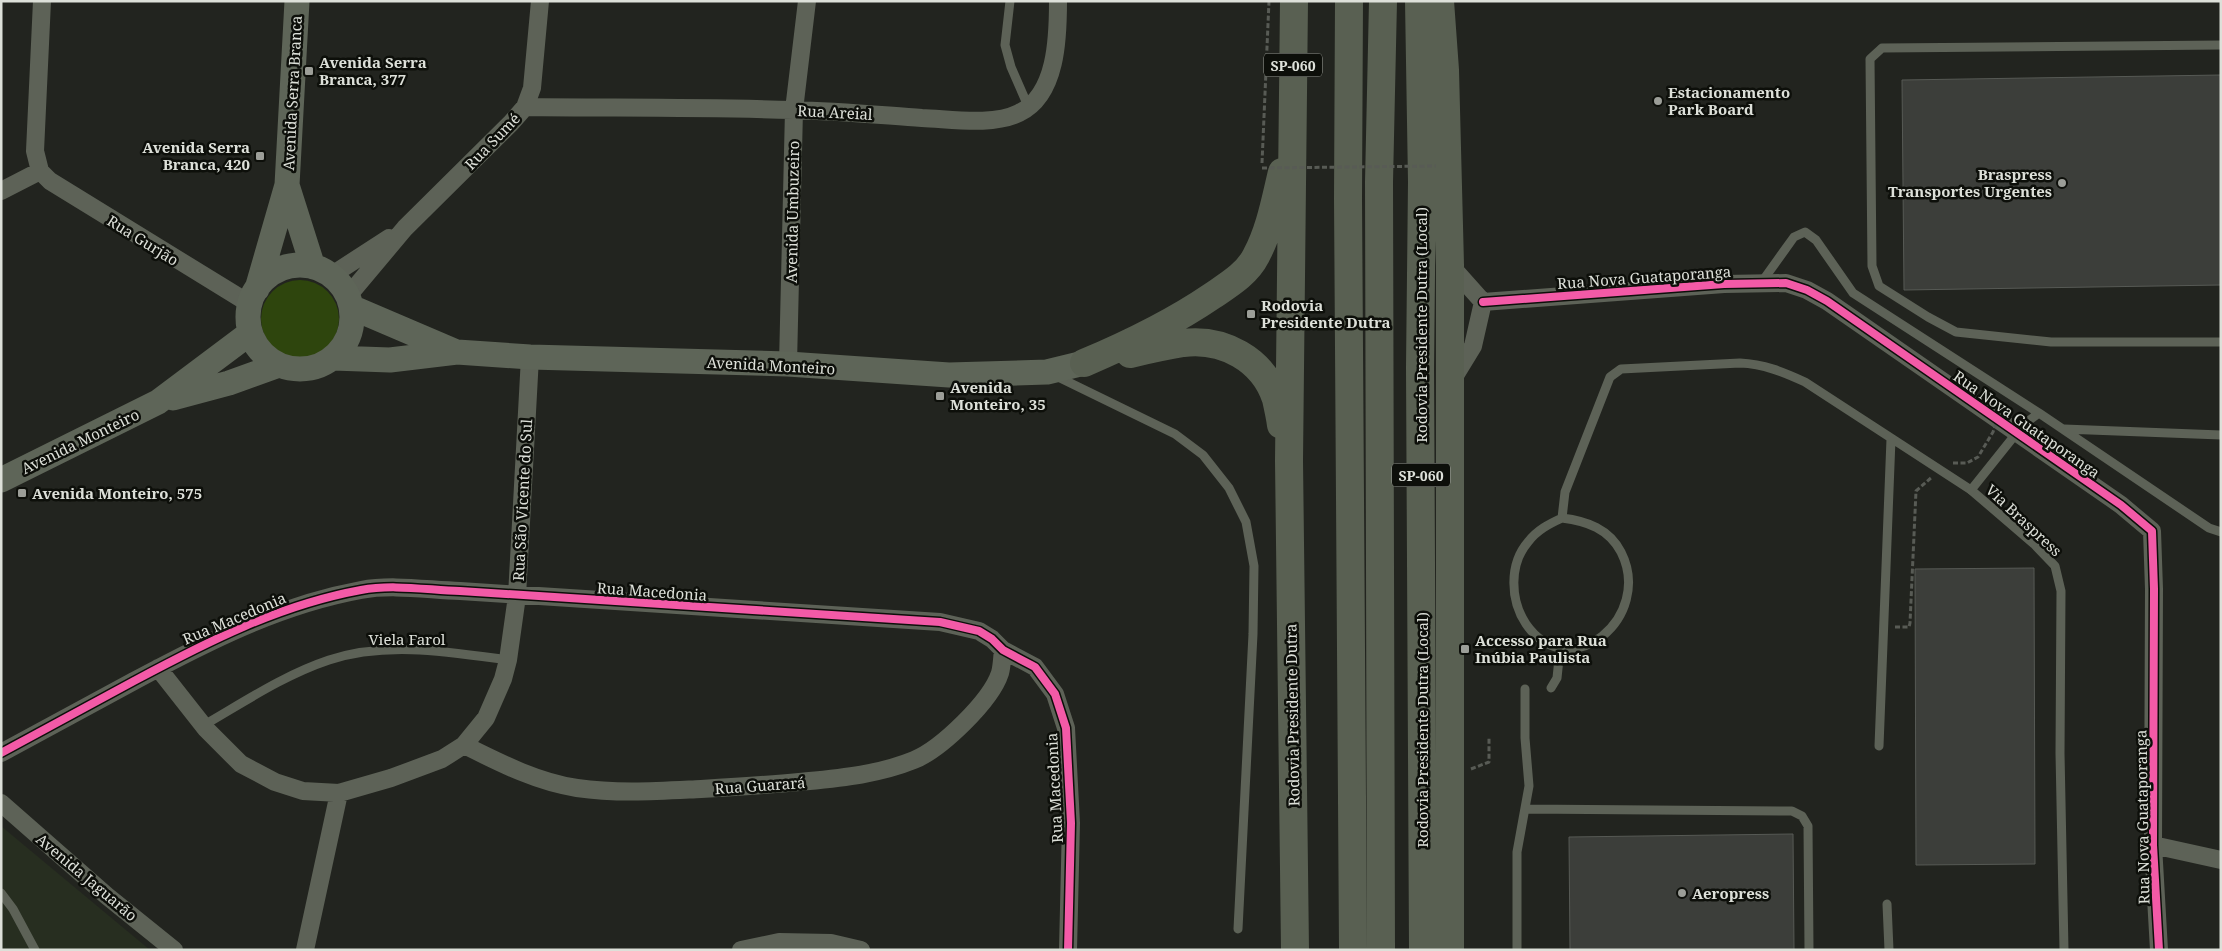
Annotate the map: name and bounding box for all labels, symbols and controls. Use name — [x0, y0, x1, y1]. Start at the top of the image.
street label: Avenida Serra Branca — [278, 15, 306, 171]
place label: Avenida Serra Branca, 377 — [319, 52, 427, 89]
road number: SP-060 — [1264, 54, 1322, 76]
marker: Avenida Serra Branca, 377 — [303, 65, 315, 77]
place label: Estacionamento Park Board — [1668, 82, 1790, 119]
marker: Estacionamento Park Board — [1652, 95, 1664, 107]
street label: Rua Areial — [797, 100, 873, 124]
street label: Rua Sumé — [460, 108, 524, 174]
place label: Avenida Serra Branca, 420 — [142, 137, 250, 174]
street label: Avenida Umbuzeiro — [781, 141, 803, 283]
marker: Avenida Serra Branca, 420 — [254, 150, 266, 162]
place label: Braspress Transportes Urgentes — [1888, 164, 2052, 201]
marker: Braspress Transportes Urgentes — [2056, 177, 2068, 189]
street label: Rodovia Presidente Dutra (Local) — [1411, 207, 1431, 443]
street label: Rua Gurjão — [104, 210, 182, 270]
street label: Rua Nova Guataporanga — [1556, 261, 1732, 293]
place label: Rodovia Presidente Dutra — [1261, 295, 1391, 332]
marker: Rodovia Presidente Dutra — [1245, 308, 1257, 320]
street label: Avenida Monteiro — [706, 352, 836, 378]
street label: Rua Nova Guataporanga — [1950, 366, 2104, 482]
place label: Avenida Monteiro, 35 — [950, 377, 1046, 414]
marker: Avenida Monteiro, 35 — [934, 390, 946, 402]
street label: Avenida Monteiro — [18, 404, 142, 478]
street label: Rua São Vicente do Sul — [508, 418, 536, 582]
road number: SP-060 — [1392, 464, 1450, 486]
street label: Via Braspress — [1982, 480, 2066, 561]
place label: Avenida Monteiro, 575 — [32, 483, 202, 503]
marker: Avenida Monteiro, 575 — [16, 487, 28, 499]
street label: Rua Macedonia — [596, 577, 708, 605]
street label: Rua Macedonia — [179, 587, 289, 649]
street label: Rodovia Presidente Dutra (Local) — [1412, 612, 1432, 848]
street label: Rodovia Presidente Dutra — [1280, 623, 1304, 807]
street label: Viela Farol — [368, 629, 446, 649]
place label: Accesso para Rua Inúbia Paulista — [1475, 630, 1607, 667]
marker: Accesso para Rua Inúbia Paulista — [1459, 643, 1471, 655]
street label: Rua Nova Guataporanga — [2130, 730, 2154, 904]
street label: Rua Macedonia — [1041, 732, 1067, 844]
street label: Rua Guarará — [714, 772, 806, 798]
street label: Avenida Jaguarão — [32, 829, 142, 925]
place label: Aeropress — [1692, 883, 1769, 903]
marker: Aeropress — [1676, 887, 1688, 899]

